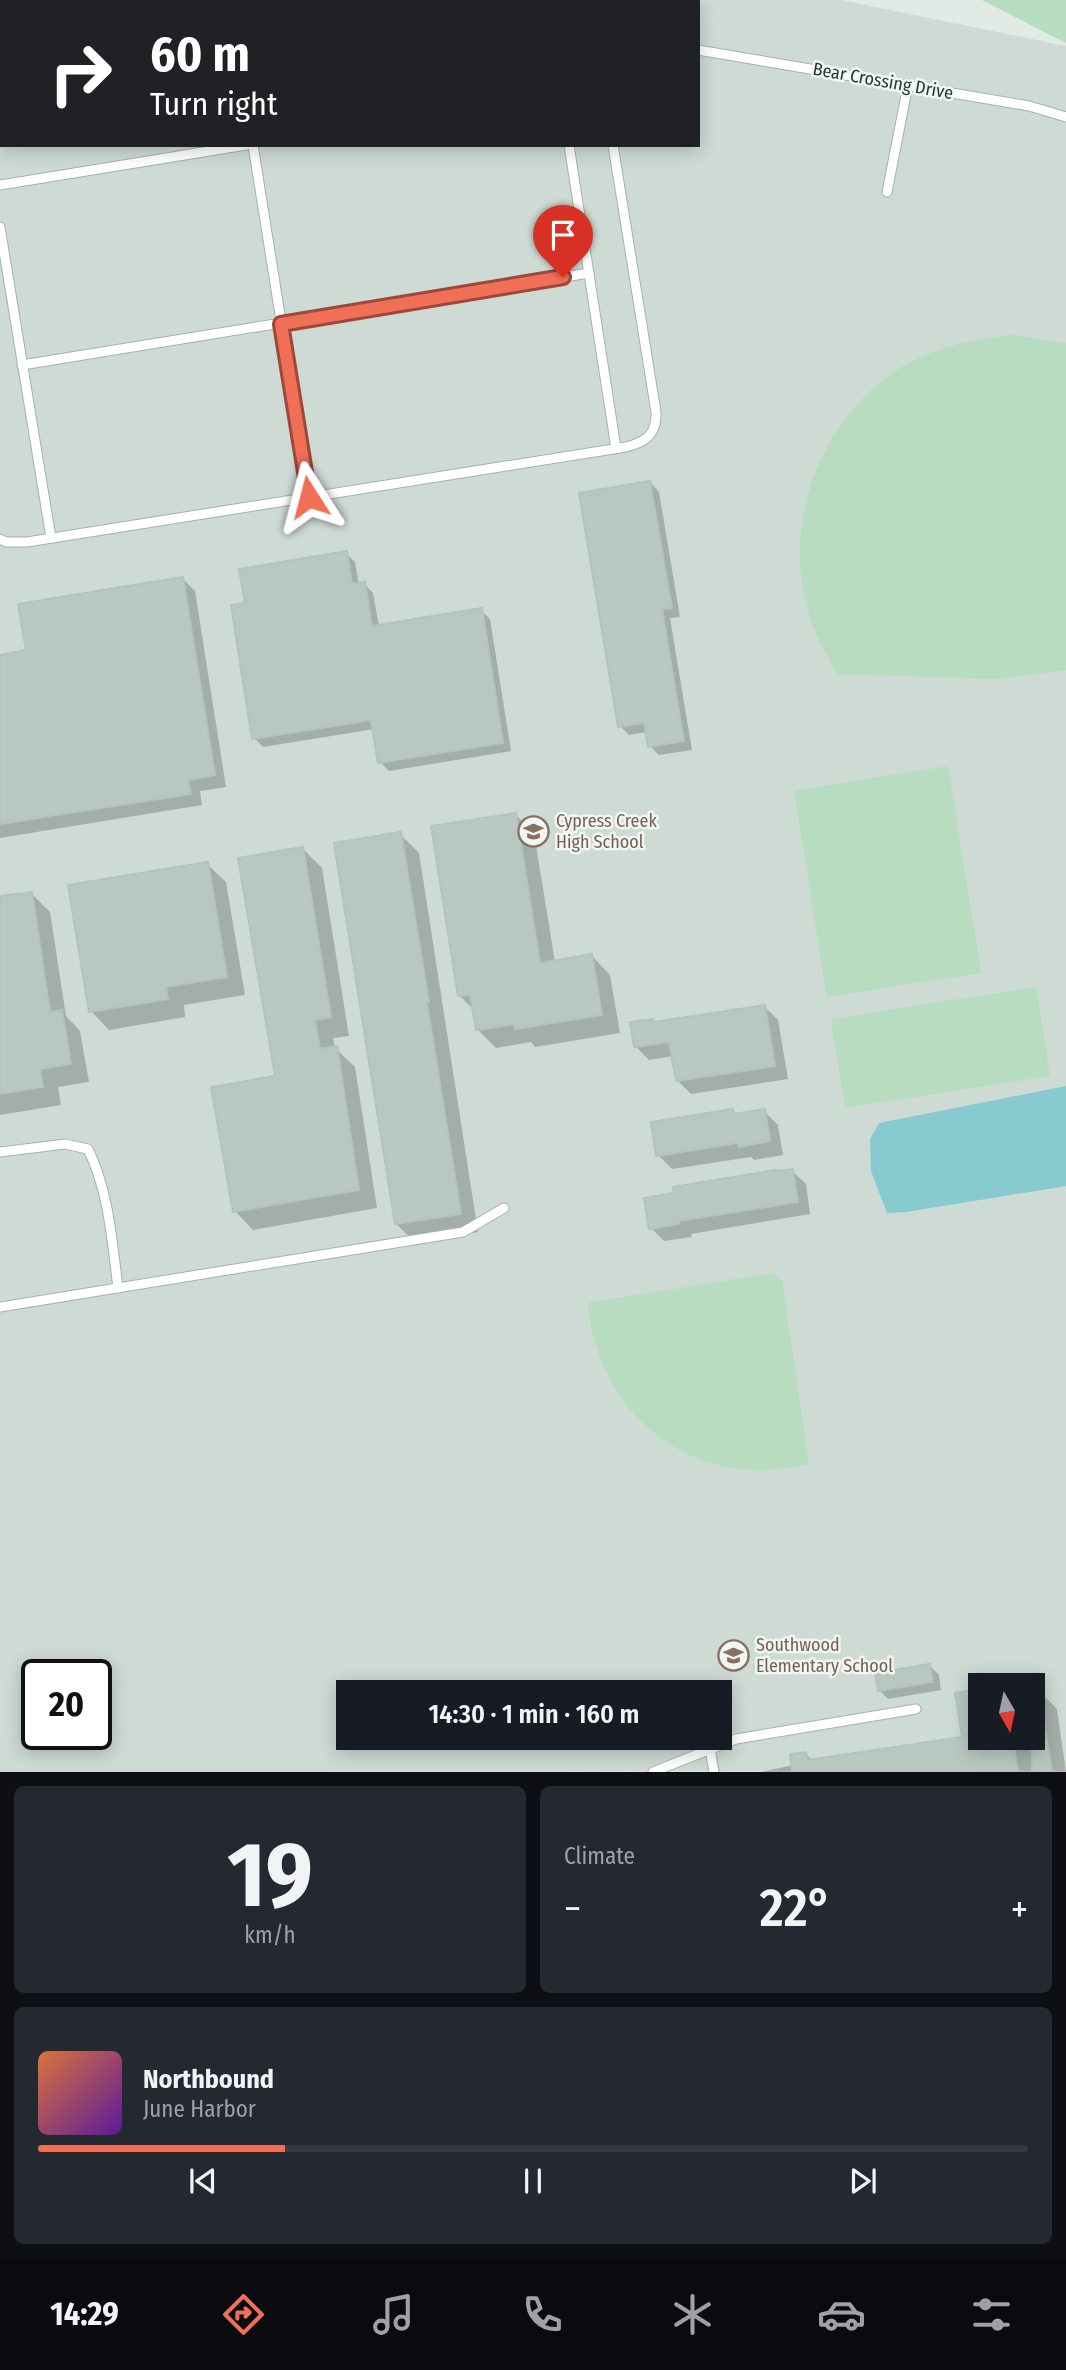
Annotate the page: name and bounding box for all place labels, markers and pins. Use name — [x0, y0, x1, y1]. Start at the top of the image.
pin — [533, 205, 593, 277]
place label: Cypress Creek High School — [556, 810, 657, 853]
school or university icon: Cypress Creek High School — [516, 814, 550, 848]
place label: Southwood Elementary School — [756, 1634, 893, 1677]
school or university icon: Southwood Elementary School — [716, 1638, 750, 1672]

